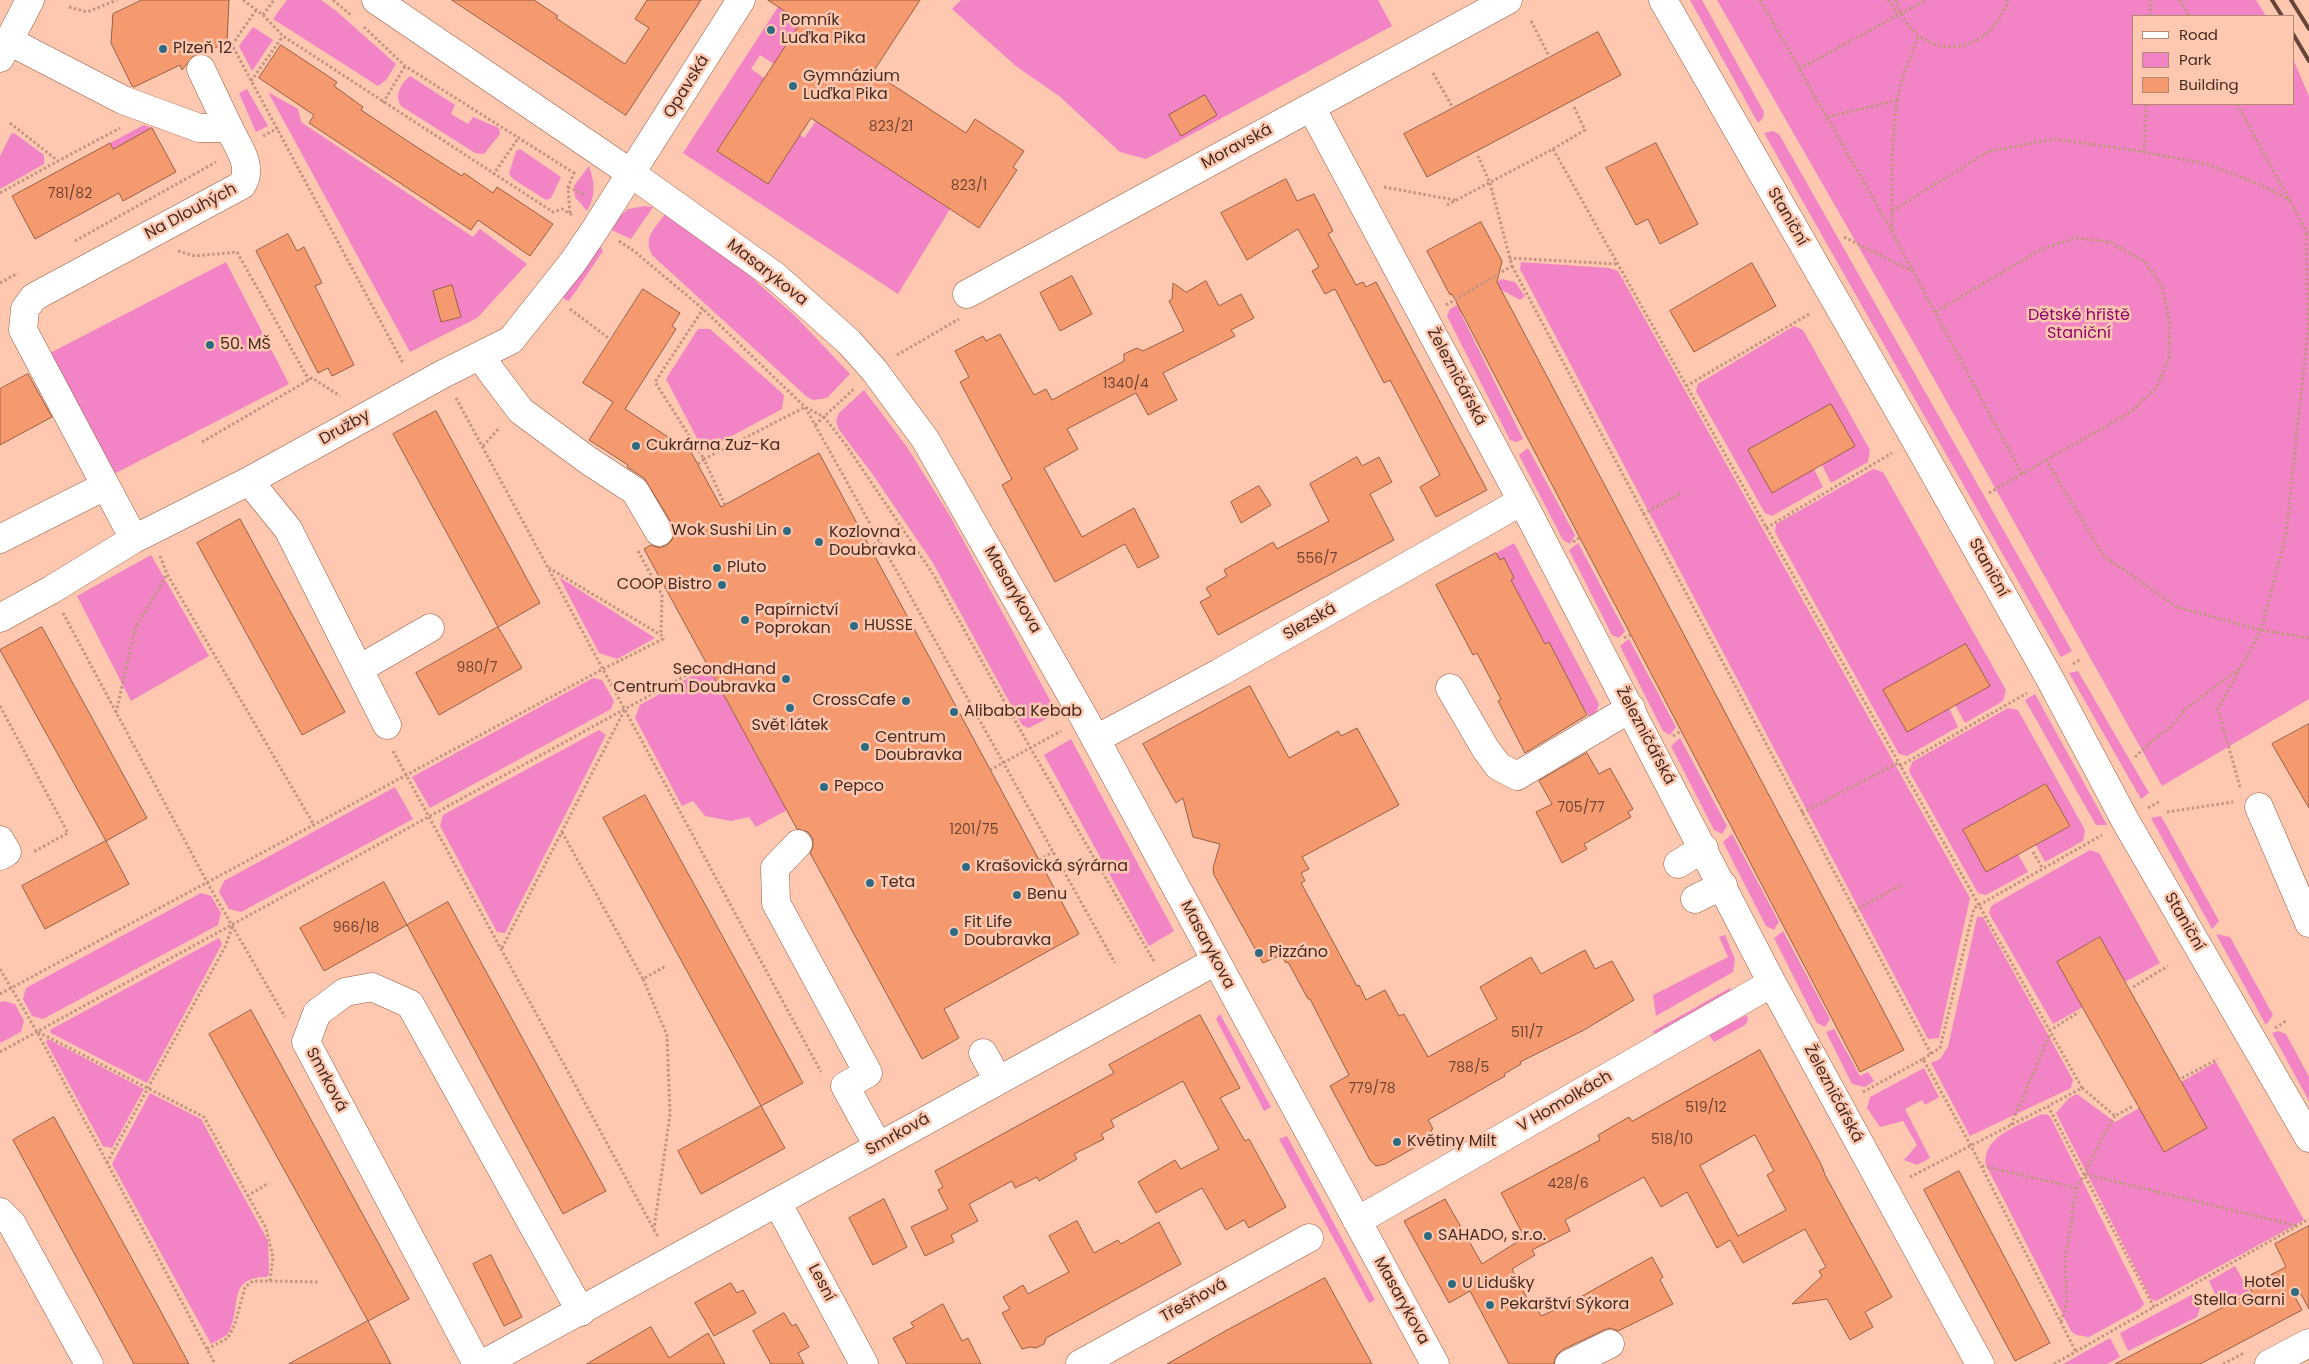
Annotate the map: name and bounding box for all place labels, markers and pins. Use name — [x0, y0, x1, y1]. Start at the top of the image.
place label: Pomník Luďka Pika — [781, 11, 866, 49]
marker: Pomník Luďka Pika — [765, 24, 777, 36]
place label: Plzeň 12 — [173, 39, 232, 59]
marker: Plzeň 12 — [157, 43, 169, 55]
place label: Gymnázium Luďka Pika — [803, 67, 900, 105]
marker: Gymnázium Luďka Pika — [787, 80, 799, 92]
place label: 50. MŠ — [220, 335, 271, 355]
marker: 50. MŠ — [204, 339, 216, 351]
place label: Cukrárna Zuz-Ka — [646, 436, 780, 456]
marker: Cukrárna Zuz-Ka — [630, 440, 642, 452]
place label: Wok Sushi Lin — [671, 521, 777, 541]
place label: Kozlovna Doubravka — [829, 523, 916, 561]
marker: Wok Sushi Lin — [781, 525, 793, 537]
marker: Kozlovna Doubravka — [813, 536, 825, 548]
place label: Pluto — [727, 558, 767, 578]
marker: Pluto — [711, 562, 723, 574]
place label: COOP Bistro — [617, 575, 712, 595]
marker: COOP Bistro — [716, 579, 728, 591]
place label: Papírnictví Poprokan — [755, 601, 838, 639]
marker: Papírnictví Poprokan — [739, 614, 751, 626]
place label: HUSSE — [864, 616, 913, 636]
marker: HUSSE — [848, 620, 860, 632]
place label: SecondHand Centrum Doubravka — [613, 660, 776, 698]
marker: SecondHand Centrum Doubravka — [780, 673, 792, 685]
place label: CrossCafe — [812, 691, 896, 711]
marker: CrossCafe — [900, 695, 912, 707]
marker: Svět látek — [784, 702, 796, 714]
place label: Alibaba Kebab — [964, 702, 1082, 722]
marker: Alibaba Kebab — [948, 706, 960, 718]
place label: Svět látek — [751, 716, 829, 736]
place label: Centrum Doubravka — [875, 728, 962, 766]
marker: Centrum Doubravka — [859, 741, 871, 753]
place label: Pepco — [834, 777, 884, 797]
marker: Pepco — [818, 781, 830, 793]
place label: Krašovická sýrárna — [976, 857, 1128, 877]
marker: Krašovická sýrárna — [960, 861, 972, 873]
place label: Teta — [880, 873, 915, 893]
marker: Teta — [864, 877, 876, 889]
place label: Benu — [1027, 885, 1067, 905]
marker: Benu — [1011, 889, 1023, 901]
place label: Fit Life Doubravka — [964, 913, 1051, 951]
marker: Fit Life Doubravka — [948, 926, 960, 938]
place label: Pizzáno — [1269, 943, 1328, 963]
marker: Pizzáno — [1253, 947, 1265, 959]
place label: Květiny Milt — [1407, 1132, 1496, 1152]
marker: Květiny Milt — [1391, 1136, 1403, 1148]
place label: SAHADO, s.r.o. — [1438, 1226, 1546, 1246]
marker: SAHADO, s.r.o. — [1422, 1230, 1434, 1242]
place label: Hotel Stella Garni — [2193, 1273, 2285, 1311]
place label: U Lidušky — [1462, 1274, 1535, 1294]
marker: U Lidušky — [1446, 1278, 1458, 1290]
marker: Hotel Stella Garni — [2289, 1286, 2301, 1298]
place label: Pekarštví Sýkora — [1500, 1295, 1629, 1315]
marker: Pekarštví Sýkora — [1484, 1299, 1496, 1311]

